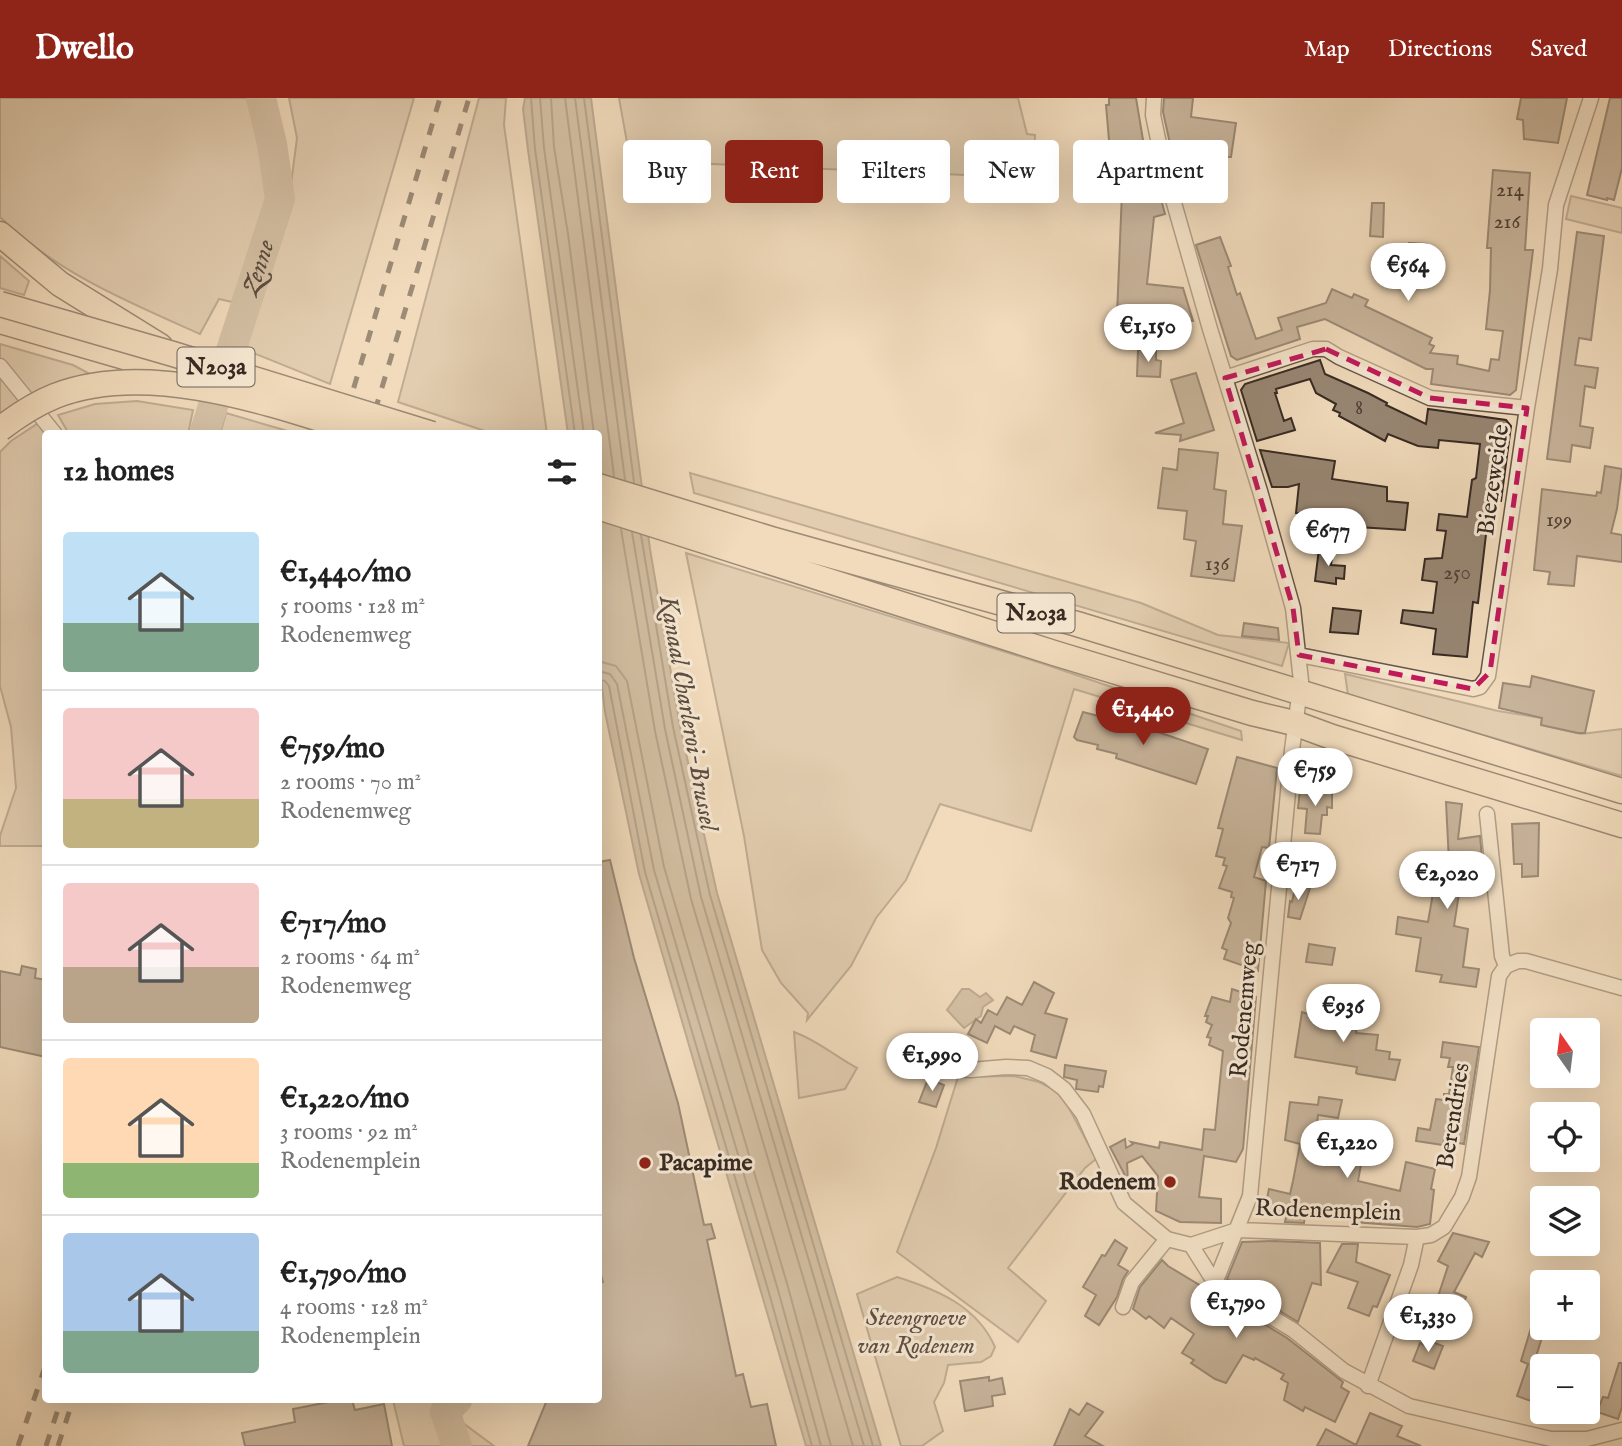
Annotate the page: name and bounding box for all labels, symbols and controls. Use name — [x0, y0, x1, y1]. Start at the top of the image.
text: Dwello — [35, 28, 134, 70]
text: Map — [1304, 34, 1350, 65]
text: Directions — [1388, 34, 1492, 65]
text: Saved — [1530, 34, 1587, 65]
chip: Buy — [623, 140, 711, 203]
chip: Rent — [725, 140, 823, 203]
chip: Filters — [837, 140, 950, 203]
chip: New — [964, 140, 1059, 203]
chip: Apartment — [1073, 140, 1228, 203]
house number: 214 — [1496, 177, 1525, 204]
house number: 216 — [1494, 209, 1521, 236]
water label: Zenne — [233, 235, 282, 302]
pin: €564 — [1367, 244, 1449, 303]
text: €564 — [1387, 251, 1429, 280]
pin: €1,150 — [1091, 304, 1205, 364]
text: €1,150 — [1120, 312, 1176, 341]
road number: N203a — [178, 348, 255, 386]
house number: 8 — [1355, 395, 1363, 422]
street label: Biezeweide — [1471, 422, 1517, 538]
text: 12 homes — [63, 453, 174, 491]
icon: filters — [543, 453, 581, 491]
house number: 199 — [1546, 507, 1572, 534]
pin: €677 — [1287, 508, 1369, 568]
text: €677 — [1306, 516, 1350, 545]
house number: 136 — [1205, 551, 1230, 578]
text: €1,440/mo — [280, 554, 411, 592]
icon: home — [119, 560, 203, 644]
house number: 250 — [1443, 560, 1471, 587]
text: 5 rooms · 128 m² — [280, 592, 425, 621]
water label: Kanaal Charleroi-Brussel — [651, 592, 725, 835]
road number: N203a — [998, 593, 1074, 632]
text: Rodenemweg — [280, 621, 411, 650]
pin: €1,440 — [1086, 688, 1200, 747]
text: €1,440 — [1112, 695, 1174, 724]
text: €759/mo — [280, 730, 385, 768]
icon: home — [119, 736, 203, 820]
pin: €759 — [1274, 748, 1356, 808]
text: €759 — [1294, 756, 1336, 785]
text: 2 rooms · 70 m² — [280, 768, 421, 797]
text: Rodenemweg — [280, 797, 411, 826]
pin: €717 — [1257, 842, 1339, 902]
text: €717 — [1276, 850, 1320, 879]
pin: €2,020 — [1390, 852, 1504, 911]
text: €2,020 — [1415, 859, 1479, 888]
text: €717/mo — [280, 905, 386, 943]
icon: home — [119, 911, 203, 995]
street label: Rodenemweg — [1224, 940, 1266, 1079]
text: 2 rooms · 64 m² — [280, 943, 420, 972]
text: Rodenemweg — [280, 972, 411, 1001]
pin: €936 — [1302, 984, 1384, 1044]
text: €936 — [1322, 992, 1364, 1021]
north arrow — [1530, 1018, 1600, 1088]
map controls — [1530, 1018, 1600, 1424]
pin: €1,990 — [875, 1034, 989, 1093]
text: €1,990 — [902, 1041, 962, 1070]
street label: Berendries — [1430, 1061, 1478, 1171]
text: €1,220/mo — [280, 1080, 409, 1118]
icon: home — [119, 1086, 203, 1170]
button: locate — [1530, 1102, 1600, 1172]
text: 3 rooms · 92 m² — [280, 1118, 418, 1147]
pin: €1,220 — [1290, 1121, 1404, 1180]
text: €1,220 — [1316, 1128, 1378, 1157]
text: Rodenemplein — [280, 1147, 421, 1176]
place label: Pacapime — [659, 1148, 753, 1179]
marker: Pacapime — [637, 1155, 653, 1171]
place label: Rodenem — [1059, 1167, 1156, 1198]
marker: Rodenem — [1162, 1174, 1178, 1190]
button: layers — [1530, 1186, 1600, 1256]
street label: Rodenemplein — [1254, 1193, 1402, 1229]
text: €1,790/mo — [280, 1255, 406, 1293]
icon: home — [119, 1261, 203, 1345]
button: + — [1530, 1270, 1600, 1340]
pin: €1,790 — [1179, 1280, 1293, 1340]
text: €1,790 — [1206, 1288, 1266, 1317]
text: 4 rooms · 128 m² — [280, 1293, 428, 1322]
pin: €1,330 — [1371, 1294, 1485, 1354]
text: €1,330 — [1400, 1302, 1456, 1331]
park label: Steengroeve van Rodenem — [857, 1303, 975, 1362]
text: Rodenemplein — [280, 1322, 421, 1351]
button: − — [1530, 1354, 1600, 1424]

